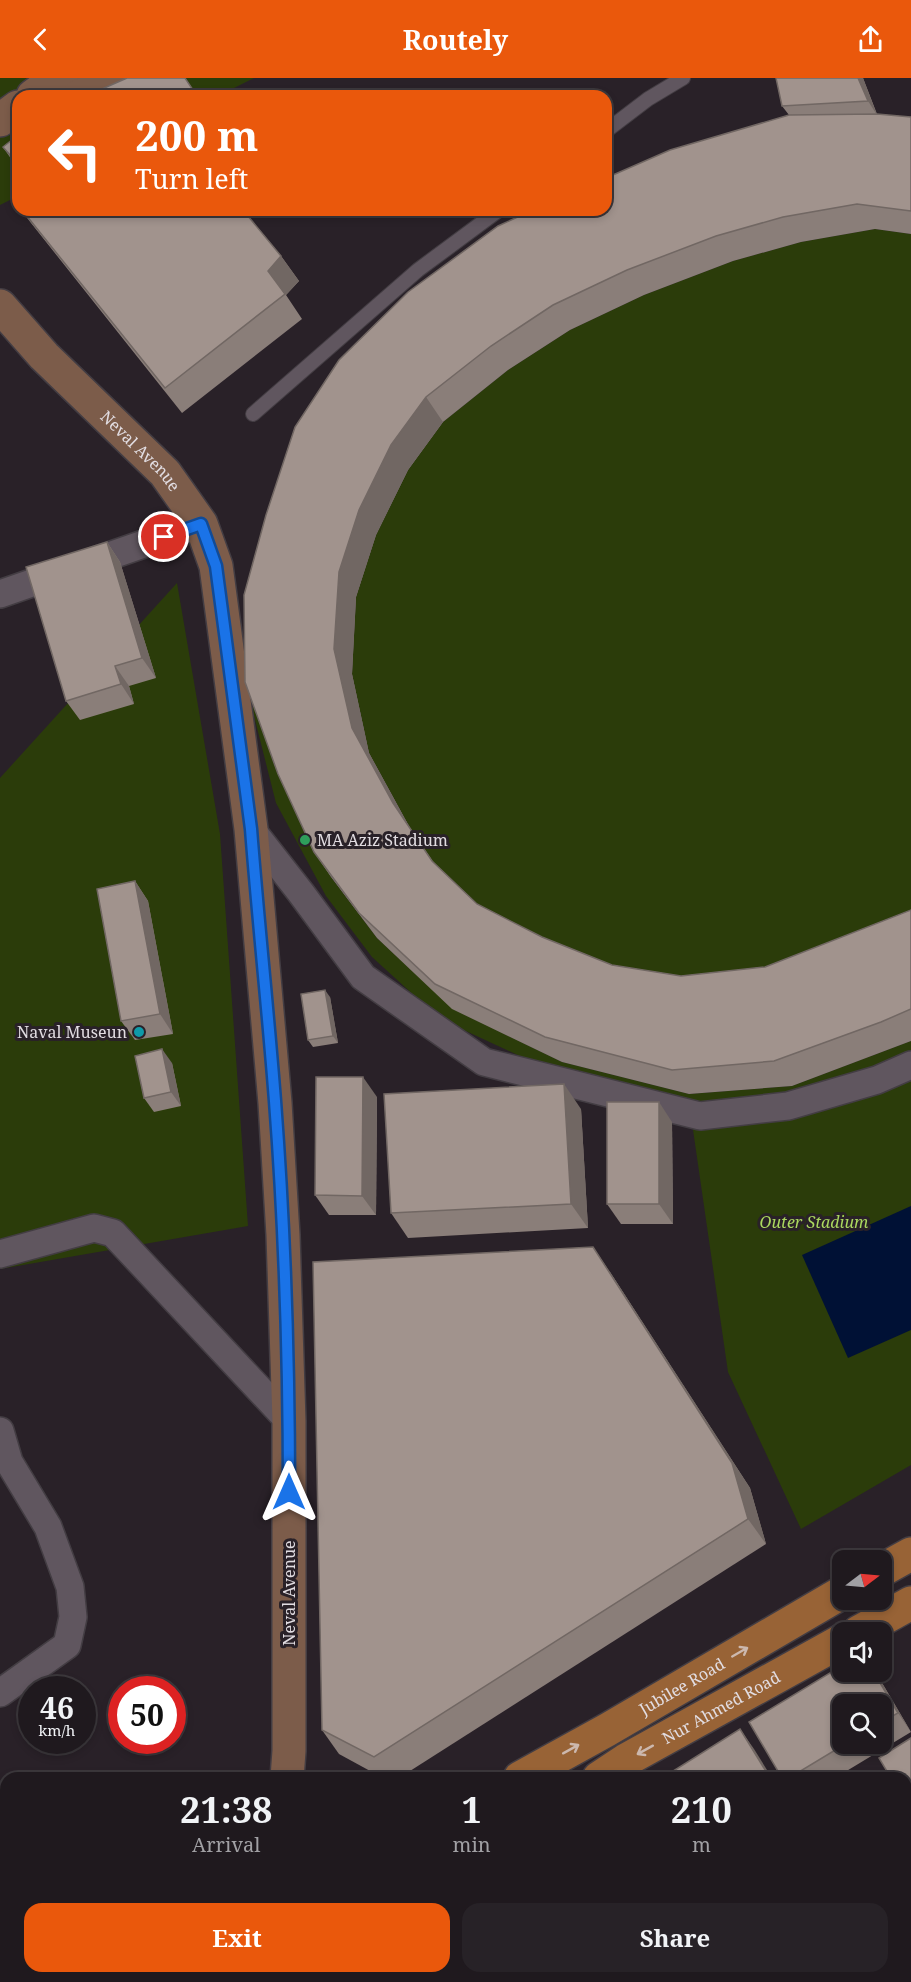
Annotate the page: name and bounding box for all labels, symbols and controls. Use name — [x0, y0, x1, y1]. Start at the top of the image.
text: Routely — [403, 21, 508, 58]
icon: back — [24, 23, 57, 56]
icon: share — [854, 23, 887, 56]
text: 200 m — [135, 106, 259, 163]
icon: left — [36, 114, 114, 192]
text: Turn left — [135, 160, 248, 197]
street label: Neval Avenue — [96, 406, 185, 496]
pin — [138, 511, 189, 562]
icon: arrive — [147, 520, 180, 553]
place label: MA Aziz Stadium — [317, 829, 448, 851]
marker: MA Aziz Stadium — [298, 833, 312, 847]
place label: Naval Museun — [17, 1021, 127, 1043]
marker: Naval Museun — [132, 1025, 146, 1039]
park label: Outer Stadium — [760, 1211, 869, 1233]
position arrow — [257, 1460, 321, 1524]
street label: Neval Avenue — [278, 1540, 300, 1646]
north arrow — [832, 1550, 892, 1610]
map controls — [832, 1550, 892, 1754]
button: sound — [832, 1622, 892, 1682]
one-way arrow — [731, 1646, 748, 1658]
street label: Jubilee Road — [634, 1653, 729, 1720]
street label: Nur Ahmed Road — [658, 1666, 784, 1749]
speed limit sign: 50 — [108, 1676, 186, 1754]
text: 46 — [40, 1687, 74, 1728]
button: search — [832, 1694, 892, 1754]
text: km/h — [39, 1720, 75, 1740]
one-way arrow — [562, 1743, 579, 1755]
one-way arrow — [636, 1744, 653, 1756]
text: 21:38 — [180, 1785, 272, 1834]
text: 1 — [461, 1785, 482, 1834]
text: 210 — [671, 1785, 732, 1834]
text: Arrival — [192, 1831, 260, 1858]
text: min — [453, 1831, 491, 1858]
text: m — [692, 1831, 711, 1858]
button: Exit — [24, 1903, 450, 1972]
button: Share — [462, 1903, 888, 1972]

